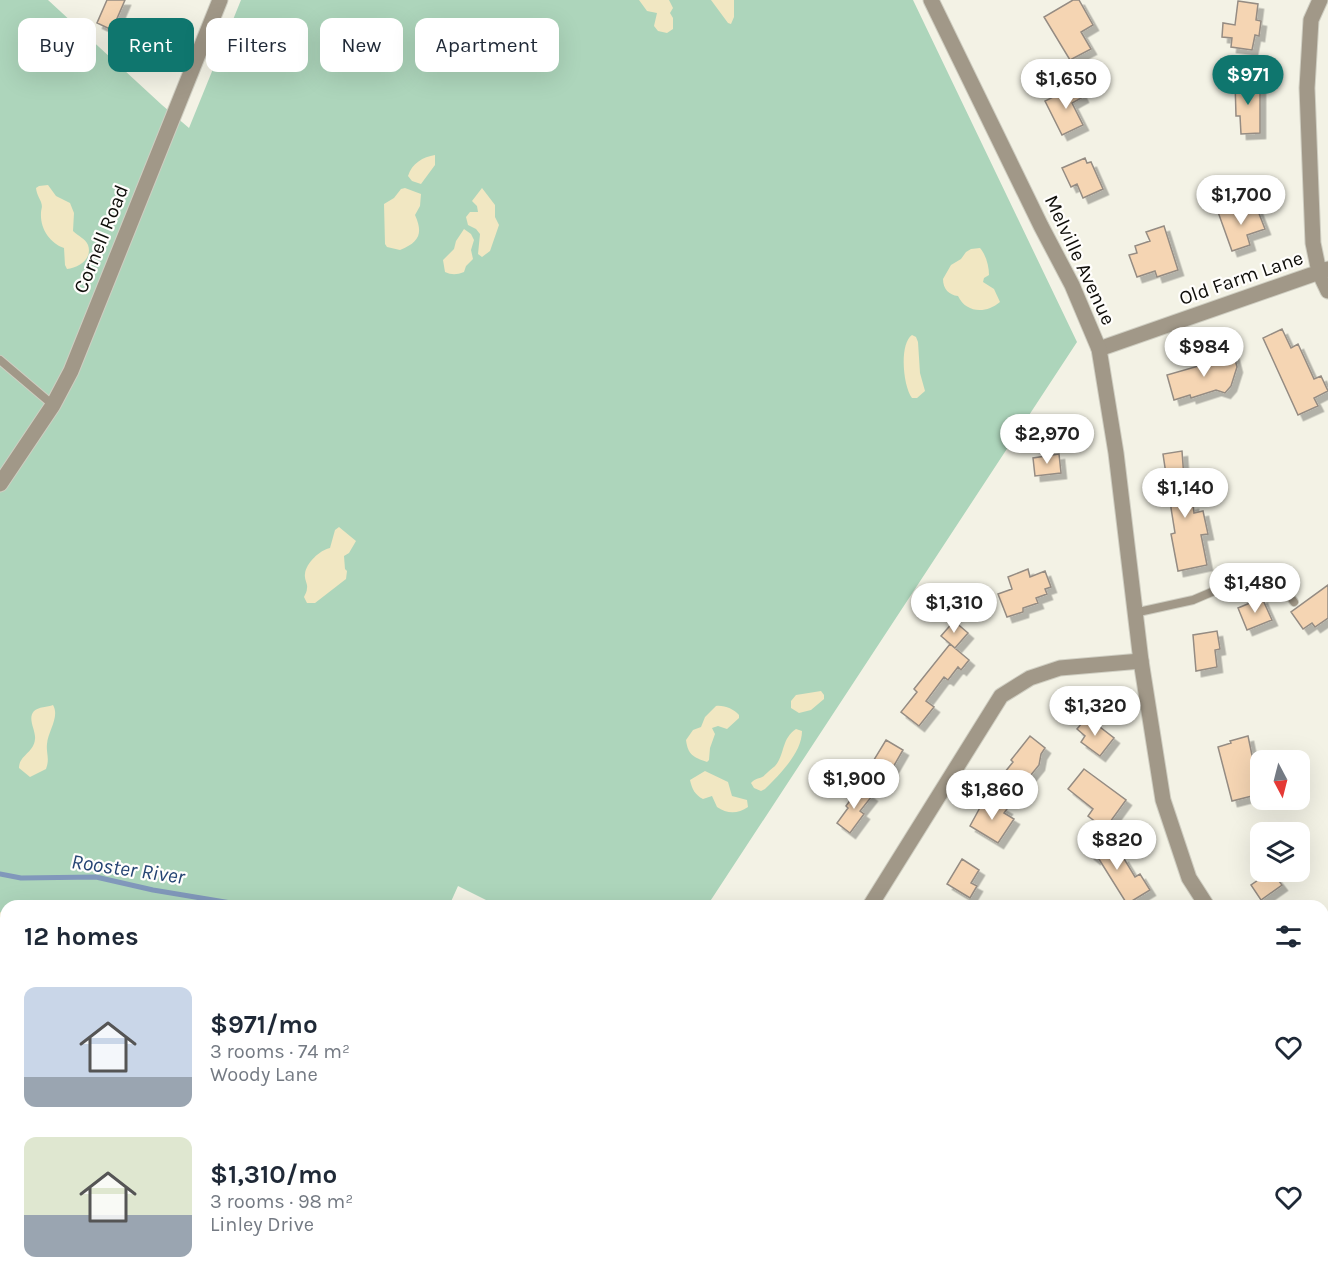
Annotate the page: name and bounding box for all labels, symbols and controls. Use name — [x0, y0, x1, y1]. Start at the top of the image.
chip: Buy — [18, 18, 96, 72]
chip: Rent — [108, 18, 194, 72]
chip: Filters — [206, 18, 308, 72]
chip: New — [320, 18, 403, 72]
chip: Apartment — [415, 18, 559, 72]
pin: $971 — [1212, 55, 1284, 106]
pin: $1,650 — [1017, 59, 1115, 110]
text: $971 — [1226, 63, 1270, 86]
text: $1,650 — [1035, 67, 1097, 90]
pin: $1,700 — [1192, 175, 1290, 226]
street label: Cornell Road — [69, 181, 133, 297]
text: $1,700 — [1210, 183, 1272, 206]
street label: Melville Avenue — [1040, 191, 1120, 329]
street label: Old Farm Lane — [1176, 246, 1306, 310]
pin: $984 — [1168, 327, 1240, 378]
text: $984 — [1179, 335, 1229, 358]
pin: $2,970 — [998, 414, 1096, 465]
text: $2,970 — [1014, 422, 1080, 445]
pin: $1,140 — [1136, 468, 1234, 519]
text: $1,140 — [1156, 476, 1214, 499]
pin: $1,480 — [1206, 563, 1304, 614]
text: $1,480 — [1223, 571, 1287, 594]
pin: $1,310 — [905, 583, 1003, 634]
text: $1,310 — [925, 591, 983, 614]
pin: $1,320 — [1046, 686, 1144, 737]
text: $1,320 — [1063, 694, 1127, 717]
north arrow — [1250, 750, 1310, 810]
map controls — [1250, 750, 1310, 882]
pin: $1,900 — [805, 759, 903, 810]
text: $1,900 — [822, 767, 886, 790]
pin: $1,860 — [943, 770, 1041, 821]
text: $1,860 — [960, 778, 1024, 801]
pin: $820 — [1081, 820, 1153, 871]
button: layers — [1250, 822, 1310, 882]
text: $820 — [1091, 828, 1143, 851]
water label: Rooster River — [70, 849, 187, 889]
icon: filters — [1272, 920, 1305, 953]
text: 12 homes — [24, 921, 139, 952]
text: $971/mo — [210, 1009, 318, 1040]
icon: home — [72, 1011, 144, 1083]
icon: heart — [1272, 1031, 1305, 1064]
text: 3 rooms · 74 m² — [210, 1040, 350, 1063]
text: Woody Lane — [210, 1063, 318, 1086]
text: $1,310/mo — [210, 1159, 337, 1190]
icon: home — [72, 1161, 144, 1233]
icon: heart — [1272, 1181, 1305, 1214]
text: 3 rooms · 98 m² — [210, 1190, 353, 1213]
text: Linley Drive — [210, 1213, 314, 1236]

